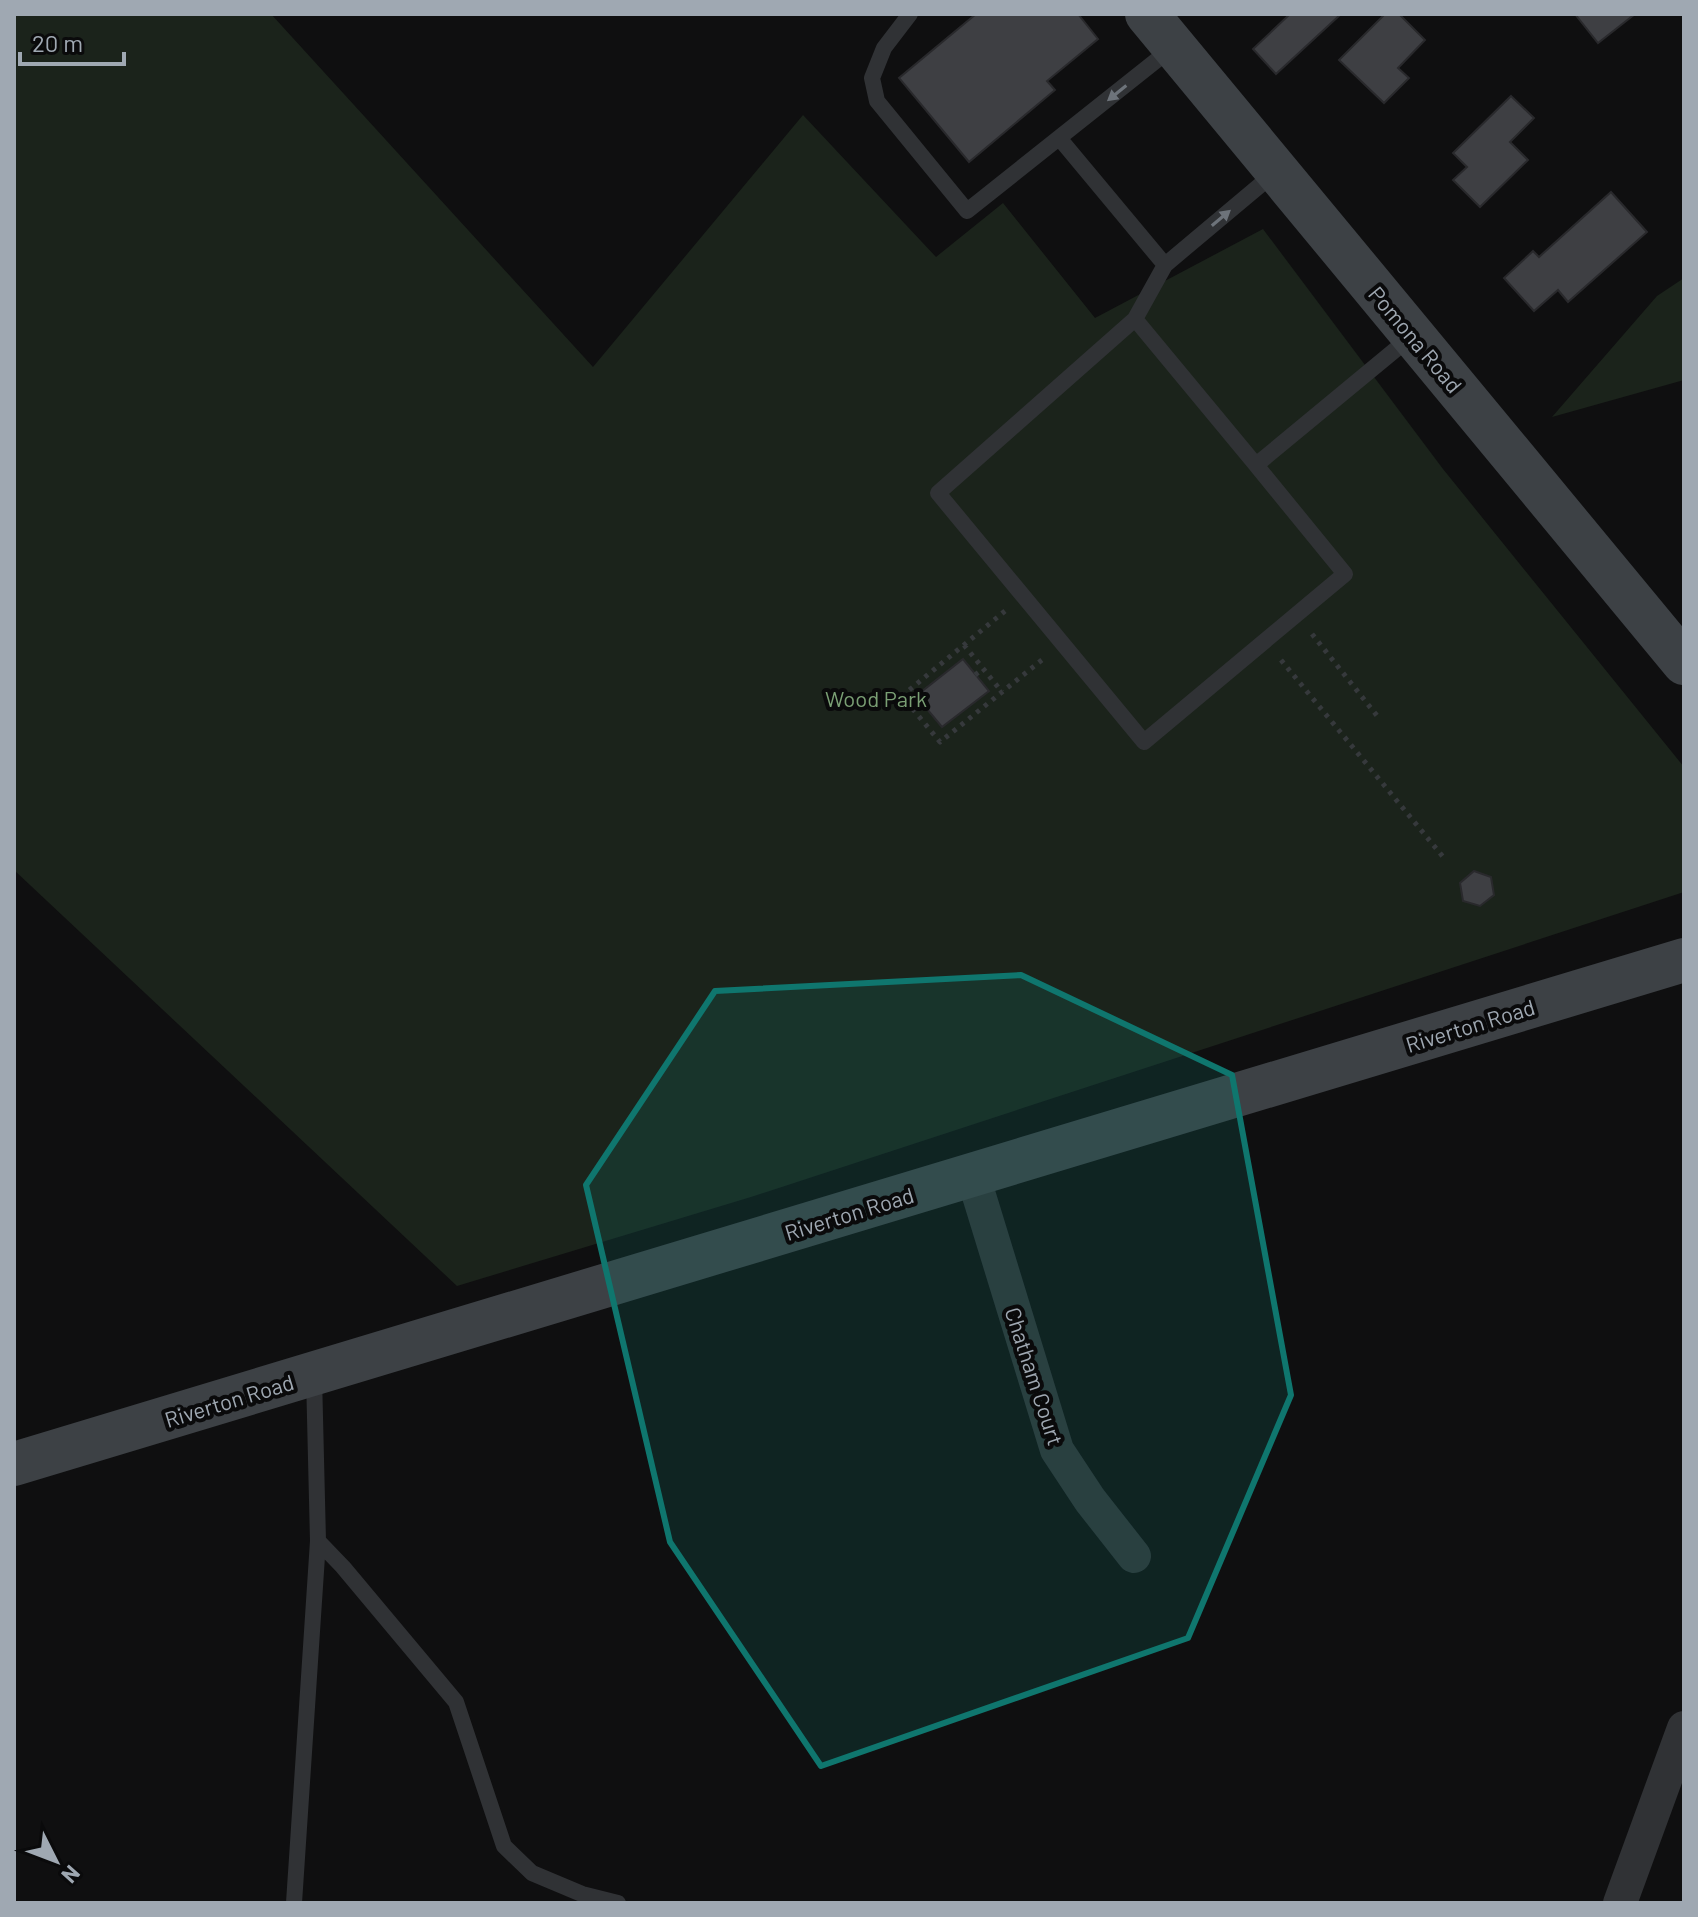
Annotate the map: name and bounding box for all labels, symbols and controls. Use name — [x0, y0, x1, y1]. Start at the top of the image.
scale bar — [20, 16, 124, 66]
text: 20 m — [32, 28, 83, 57]
one-way arrow — [1107, 84, 1127, 100]
one-way arrow — [1211, 210, 1231, 227]
street label: Pomona Road — [1364, 281, 1468, 397]
park label: Wood Park — [825, 685, 927, 711]
street label: Riverton Road — [1402, 993, 1538, 1057]
street label: Riverton Road — [781, 1181, 917, 1245]
street label: Chatham Court — [1000, 1304, 1070, 1448]
street label: Riverton Road — [161, 1368, 297, 1432]
north arrow — [16, 1821, 96, 1901]
text: N — [57, 1861, 86, 1889]

